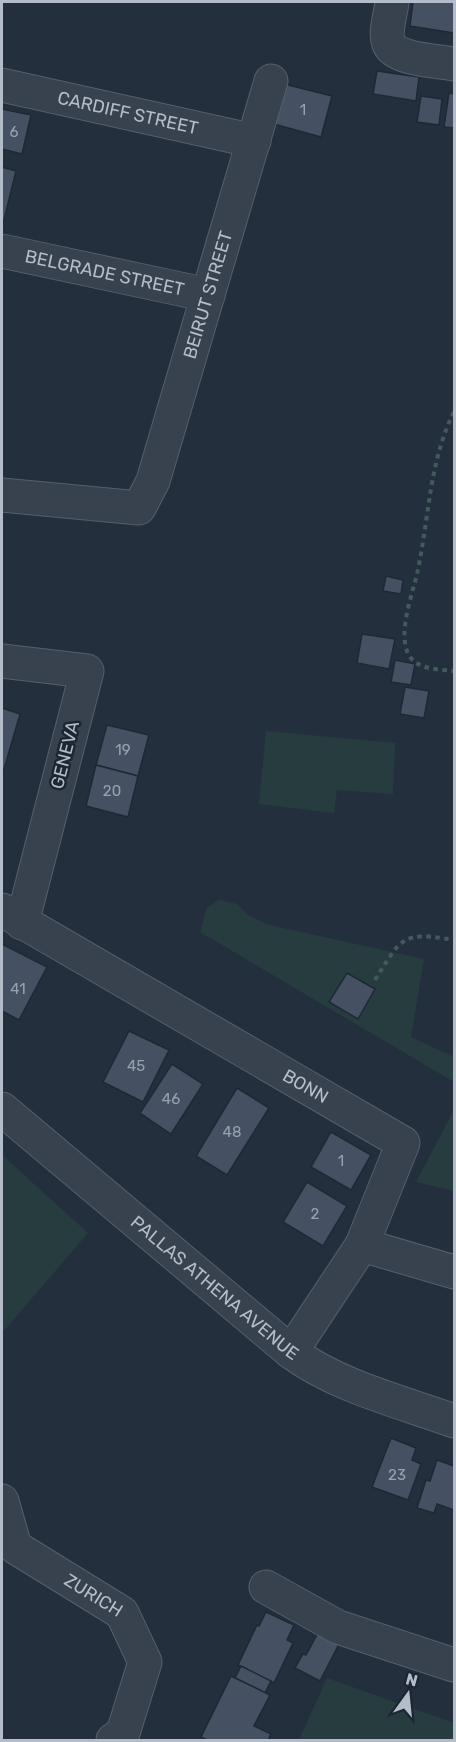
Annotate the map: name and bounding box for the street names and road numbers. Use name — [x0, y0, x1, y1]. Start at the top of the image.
street label: CARDIFF STREET — [55, 87, 201, 139]
street label: BEIRUT STREET — [179, 228, 237, 362]
street label: BELGRADE STREET — [23, 245, 186, 301]
street label: GENEVA — [46, 719, 84, 791]
street label: BONN — [279, 1064, 332, 1108]
street label: PALLAS ATHENA AVENUE — [126, 1211, 303, 1365]
street label: ZURICH — [60, 1569, 127, 1622]

